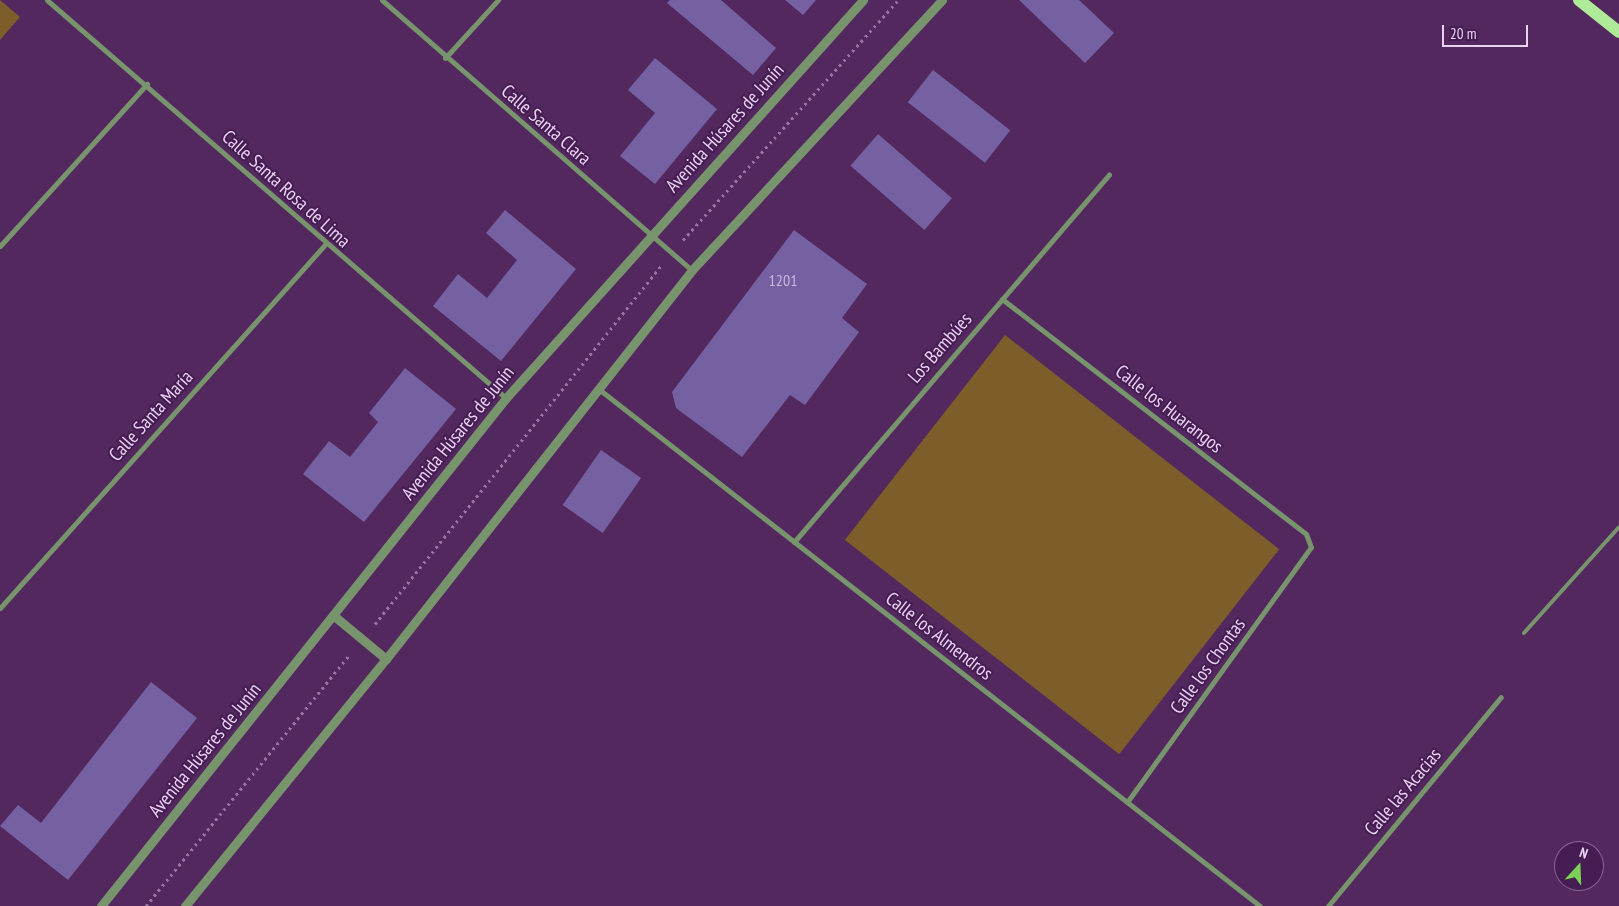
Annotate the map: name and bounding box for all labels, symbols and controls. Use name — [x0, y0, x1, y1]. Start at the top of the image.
scale bar — [1444, 15, 1530, 47]
text: 20 m — [1450, 24, 1476, 43]
street label: Avenida Húsares de Junín — [661, 59, 789, 197]
street label: Calle Santa Clara — [497, 80, 595, 170]
street label: Calle Santa Rosa de Lima — [217, 126, 355, 252]
house number: 1201 — [769, 270, 797, 290]
street label: Los Bambúes — [903, 308, 977, 388]
street label: Calle los Huarangos — [1111, 360, 1227, 458]
street label: Avenida Húsares de Junín — [397, 361, 519, 505]
street label: Calle Santa María — [104, 366, 198, 466]
street label: Calle los Almendros — [881, 587, 997, 685]
street label: Calle los Chontas — [1166, 614, 1250, 718]
street label: Avenida Húsares de Junín — [144, 678, 266, 822]
street label: Calle las Acacias — [1360, 744, 1446, 840]
north arrow — [1554, 841, 1604, 891]
text: N — [1577, 843, 1590, 863]

